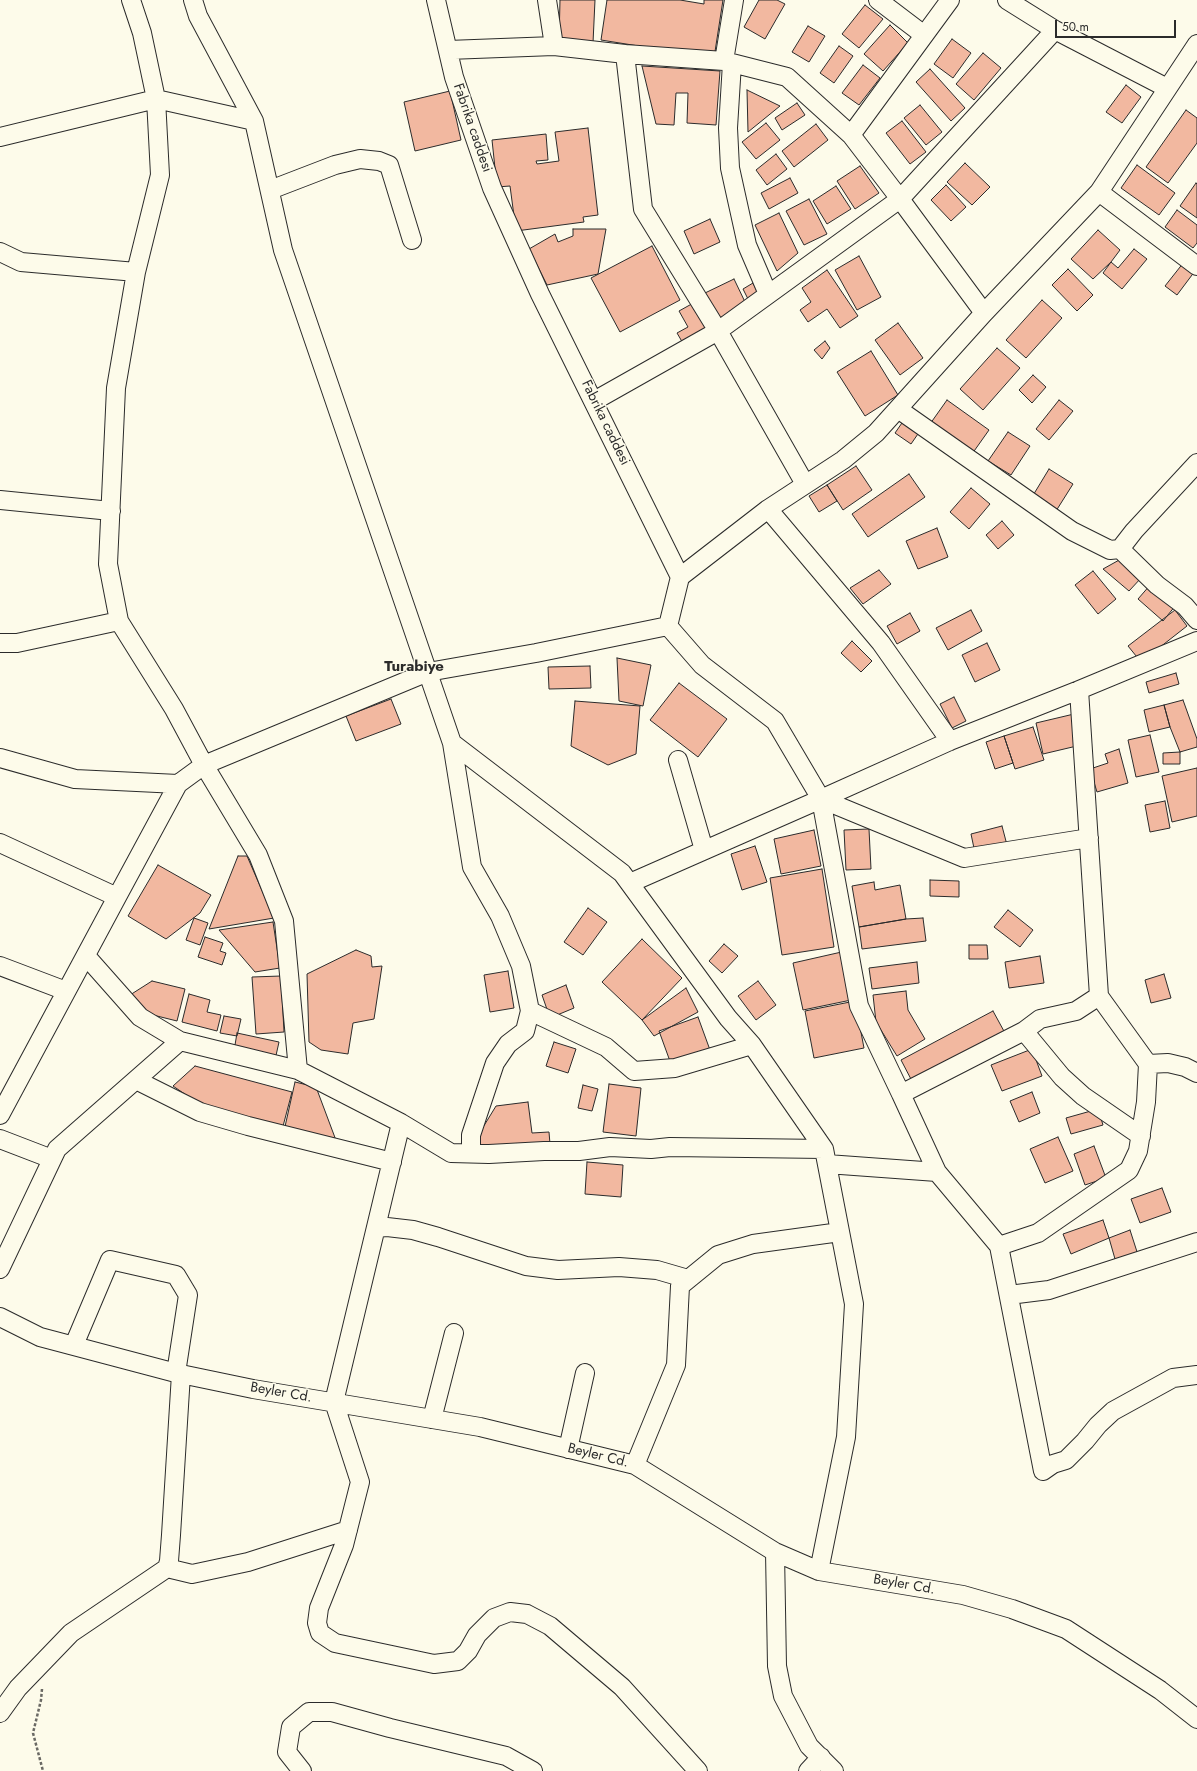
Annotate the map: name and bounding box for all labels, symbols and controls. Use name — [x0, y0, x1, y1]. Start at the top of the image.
scale bar — [1057, 12, 1178, 38]
text: 50 m — [1062, 18, 1089, 36]
street label: Fabrika caddesi — [449, 81, 495, 175]
street label: Fabrika caddesi — [577, 378, 633, 468]
district label: Turabiye — [384, 658, 444, 676]
street label: Beyler Cd. — [249, 1379, 313, 1407]
street label: Beyler Cd. — [566, 1440, 630, 1472]
street label: Beyler Cd. — [872, 1571, 936, 1599]

